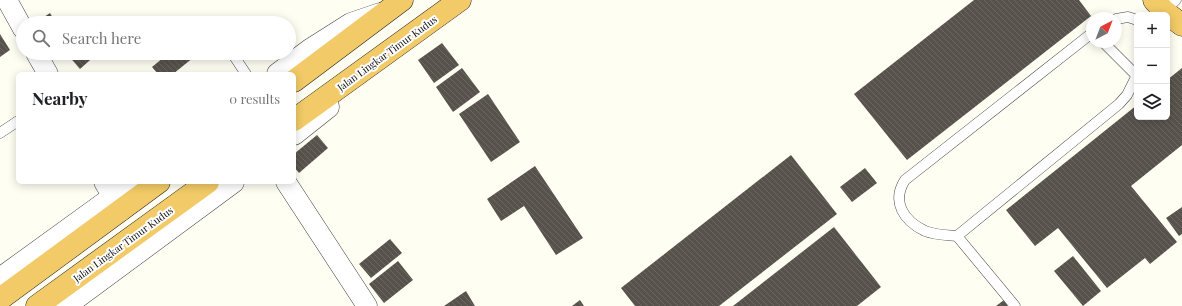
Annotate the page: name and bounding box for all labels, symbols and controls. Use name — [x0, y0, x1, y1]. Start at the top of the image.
street label: Jalan Lingkar Timur Kudus — [333, 12, 440, 95]
north arrow — [1086, 12, 1122, 48]
map controls — [1134, 12, 1170, 120]
button: + — [1134, 12, 1170, 48]
search box — [16, 16, 296, 60]
icon: search — [30, 27, 52, 49]
text: Search here — [62, 28, 141, 48]
button: − — [1134, 48, 1170, 84]
button: layers — [1134, 84, 1170, 120]
text: Nearby — [32, 87, 87, 109]
text: 0 results — [229, 90, 280, 107]
street label: Jalan Lingkar Timur Kudus — [69, 203, 176, 286]

